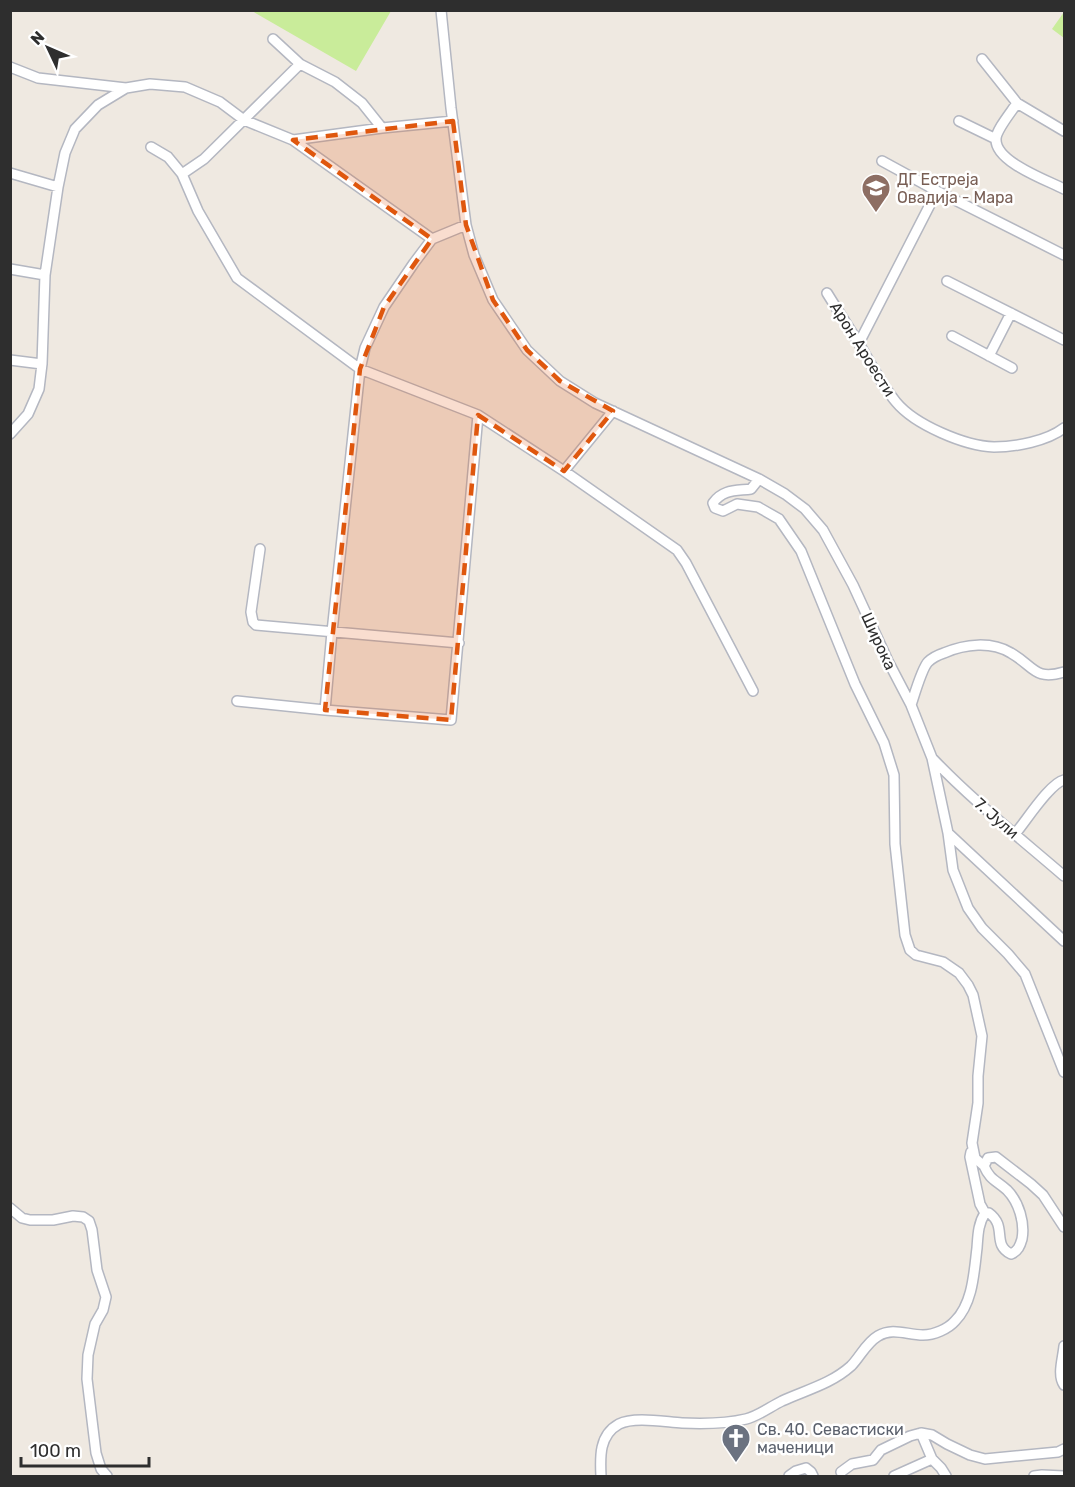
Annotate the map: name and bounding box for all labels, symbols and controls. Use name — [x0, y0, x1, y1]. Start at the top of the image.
north arrow — [18, 18, 78, 78]
text: N — [27, 27, 48, 49]
place label: ДГ Естреја Овадија - Мара — [897, 170, 1013, 207]
school or university icon: ДГ Естреја Овадија - Мара — [860, 172, 892, 214]
street label: Арон Ароести — [826, 298, 899, 400]
street label: Широка — [857, 609, 900, 673]
street label: 7. Јули — [971, 794, 1023, 843]
place label: Св. 40. Севастиски маченици — [757, 1420, 904, 1457]
church icon: Св. 40. Севастиски маченици — [720, 1422, 752, 1464]
scale bar — [21, 1430, 148, 1468]
text: 100 m — [30, 1440, 81, 1462]

